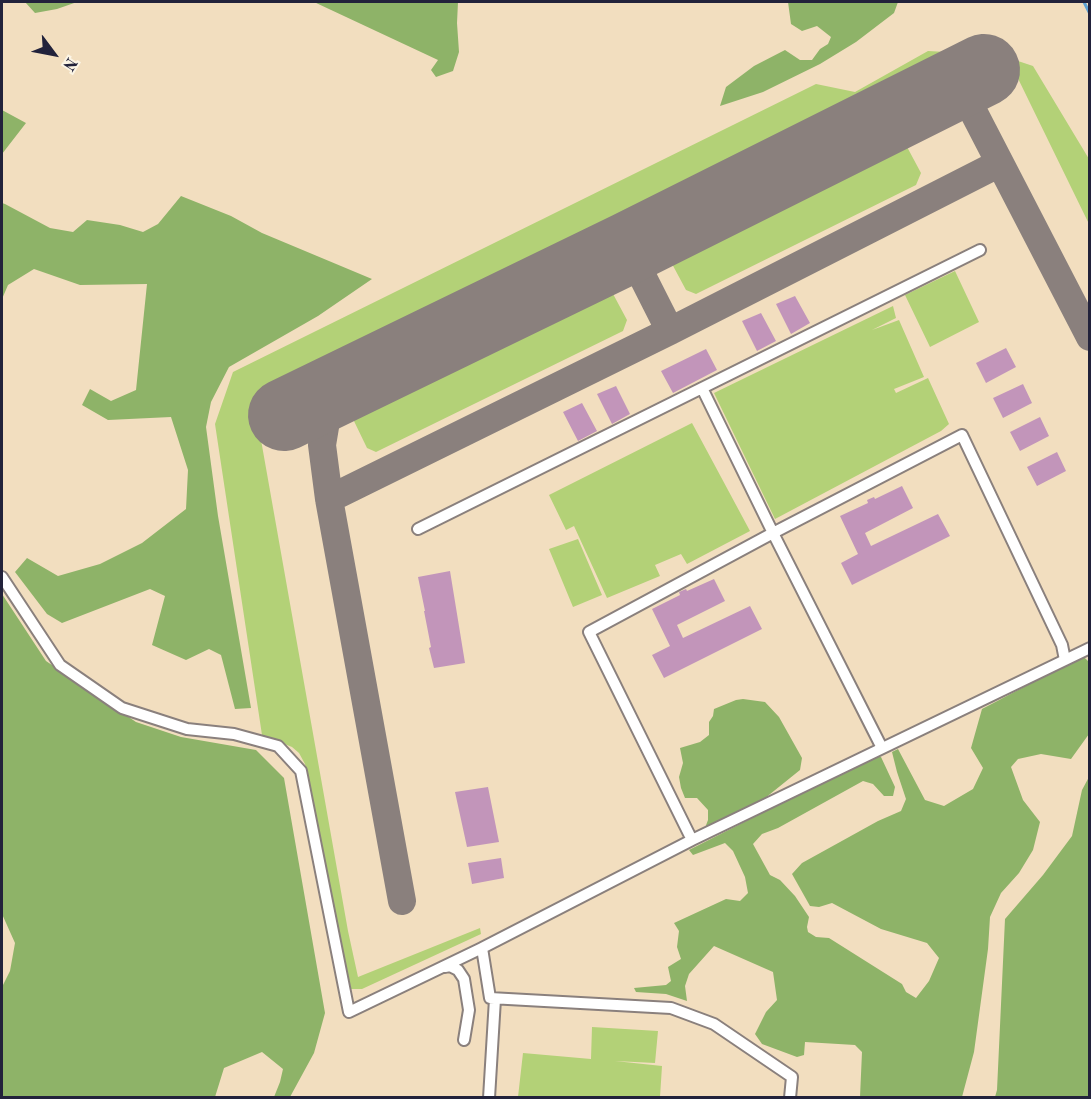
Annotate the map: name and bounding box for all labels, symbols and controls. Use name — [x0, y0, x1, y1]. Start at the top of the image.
north arrow — [24, 24, 84, 84]
text: N — [59, 54, 79, 73]

